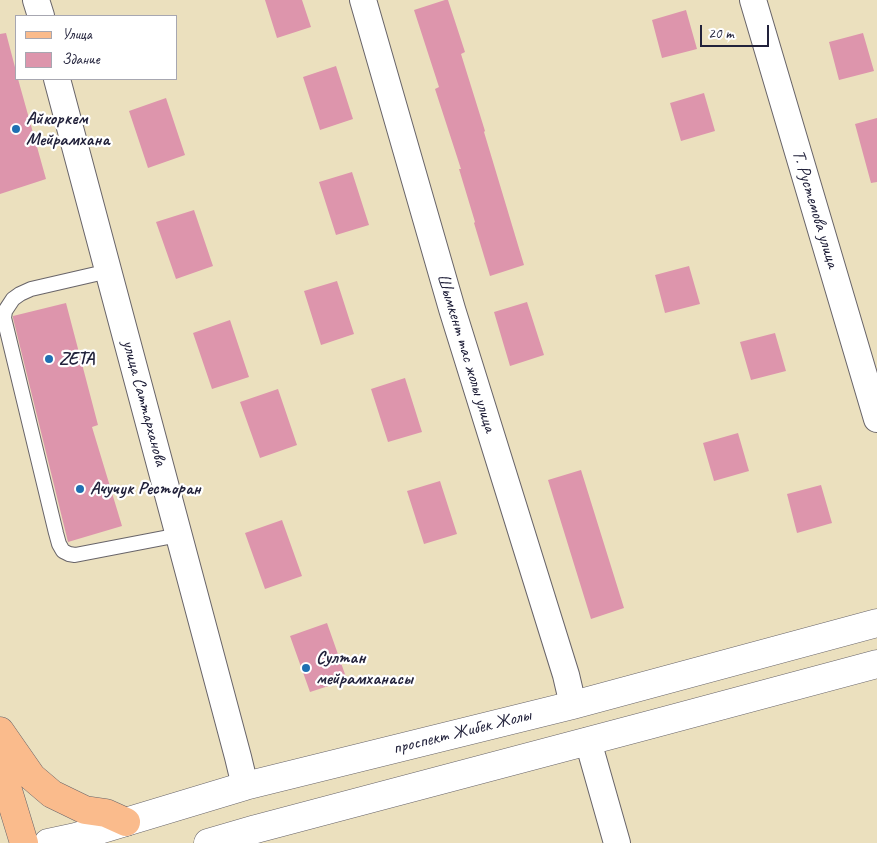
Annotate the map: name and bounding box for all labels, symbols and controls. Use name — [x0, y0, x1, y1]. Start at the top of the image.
legend — [15, 15, 178, 80]
scale bar — [702, 15, 771, 47]
text: 20 m — [708, 24, 734, 43]
text: Улица — [62, 25, 92, 44]
text: Здание — [62, 50, 100, 69]
place label: Айкоркем Мейрамхана — [26, 108, 109, 150]
marker: Айкоркем Мейрамхана — [10, 123, 22, 135]
street label: Т. Рустемова улица — [787, 147, 843, 271]
street label: Шымкент тас жолы улица — [432, 271, 500, 435]
street label: улица Саттарханова — [117, 338, 171, 468]
place label: ZETA — [59, 348, 94, 370]
marker: ZETA — [43, 353, 55, 365]
place label: Ачучук Ресторан — [90, 478, 201, 500]
marker: Ачучук Ресторан — [74, 483, 86, 495]
place label: Султан мейрамханасы — [316, 647, 413, 690]
marker: Султан мейрамханасы — [300, 662, 312, 674]
street label: проспект Жибек Жолы — [391, 704, 533, 760]

